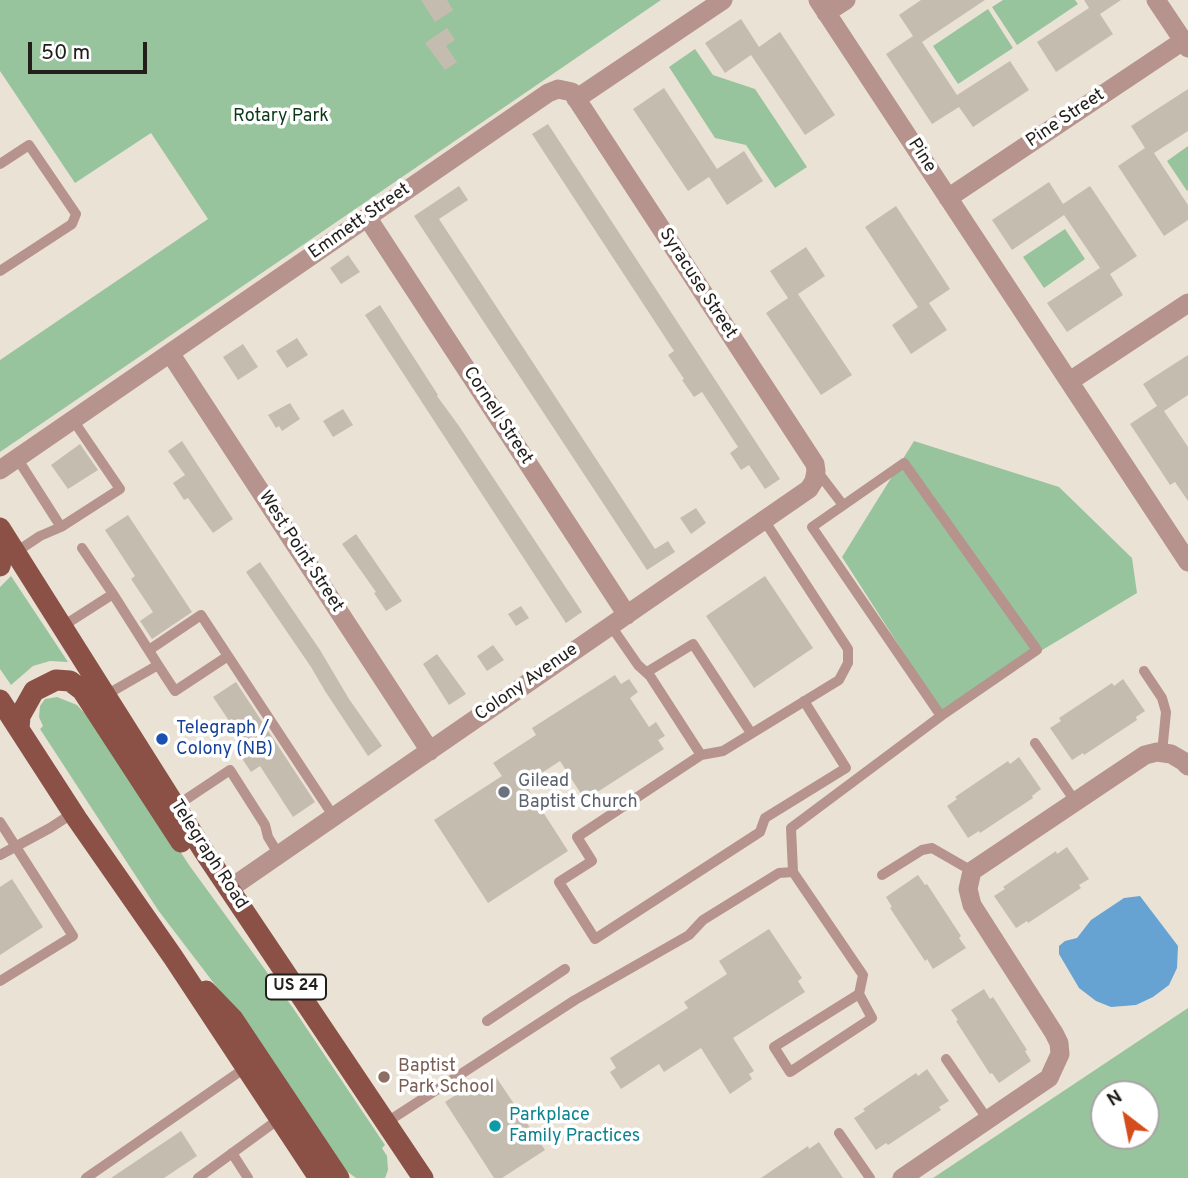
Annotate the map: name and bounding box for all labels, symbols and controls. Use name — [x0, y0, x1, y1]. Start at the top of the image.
scale bar — [32, 28, 150, 72]
text: 50 m — [41, 40, 90, 67]
street label: Pine Street — [1023, 85, 1109, 153]
park label: Rotary Park — [233, 106, 329, 128]
street label: Pine — [902, 135, 940, 177]
street label: Emmett Street — [305, 179, 415, 265]
street label: Syracuse Street — [653, 225, 741, 343]
street label: Cornell Street — [457, 363, 537, 469]
street label: West Point Street — [253, 487, 347, 617]
street label: Colony Avenue — [471, 640, 583, 726]
place label: Telegraph / Colony (NB) — [176, 718, 273, 760]
marker: Telegraph / Colony (NB) — [154, 731, 170, 747]
place label: Gilead Baptist Church — [518, 771, 638, 814]
marker: Gilead Baptist Church — [496, 784, 512, 800]
street label: Telegraph Road — [165, 796, 251, 914]
road number: US 24 — [266, 974, 326, 1000]
place label: Baptist Park School — [398, 1056, 494, 1098]
marker: Baptist Park School — [376, 1069, 392, 1085]
north arrow — [1090, 1080, 1160, 1150]
text: N — [1103, 1085, 1127, 1113]
place label: Parkplace Family Practices — [509, 1105, 640, 1148]
marker: Parkplace Family Practices — [487, 1118, 503, 1134]

